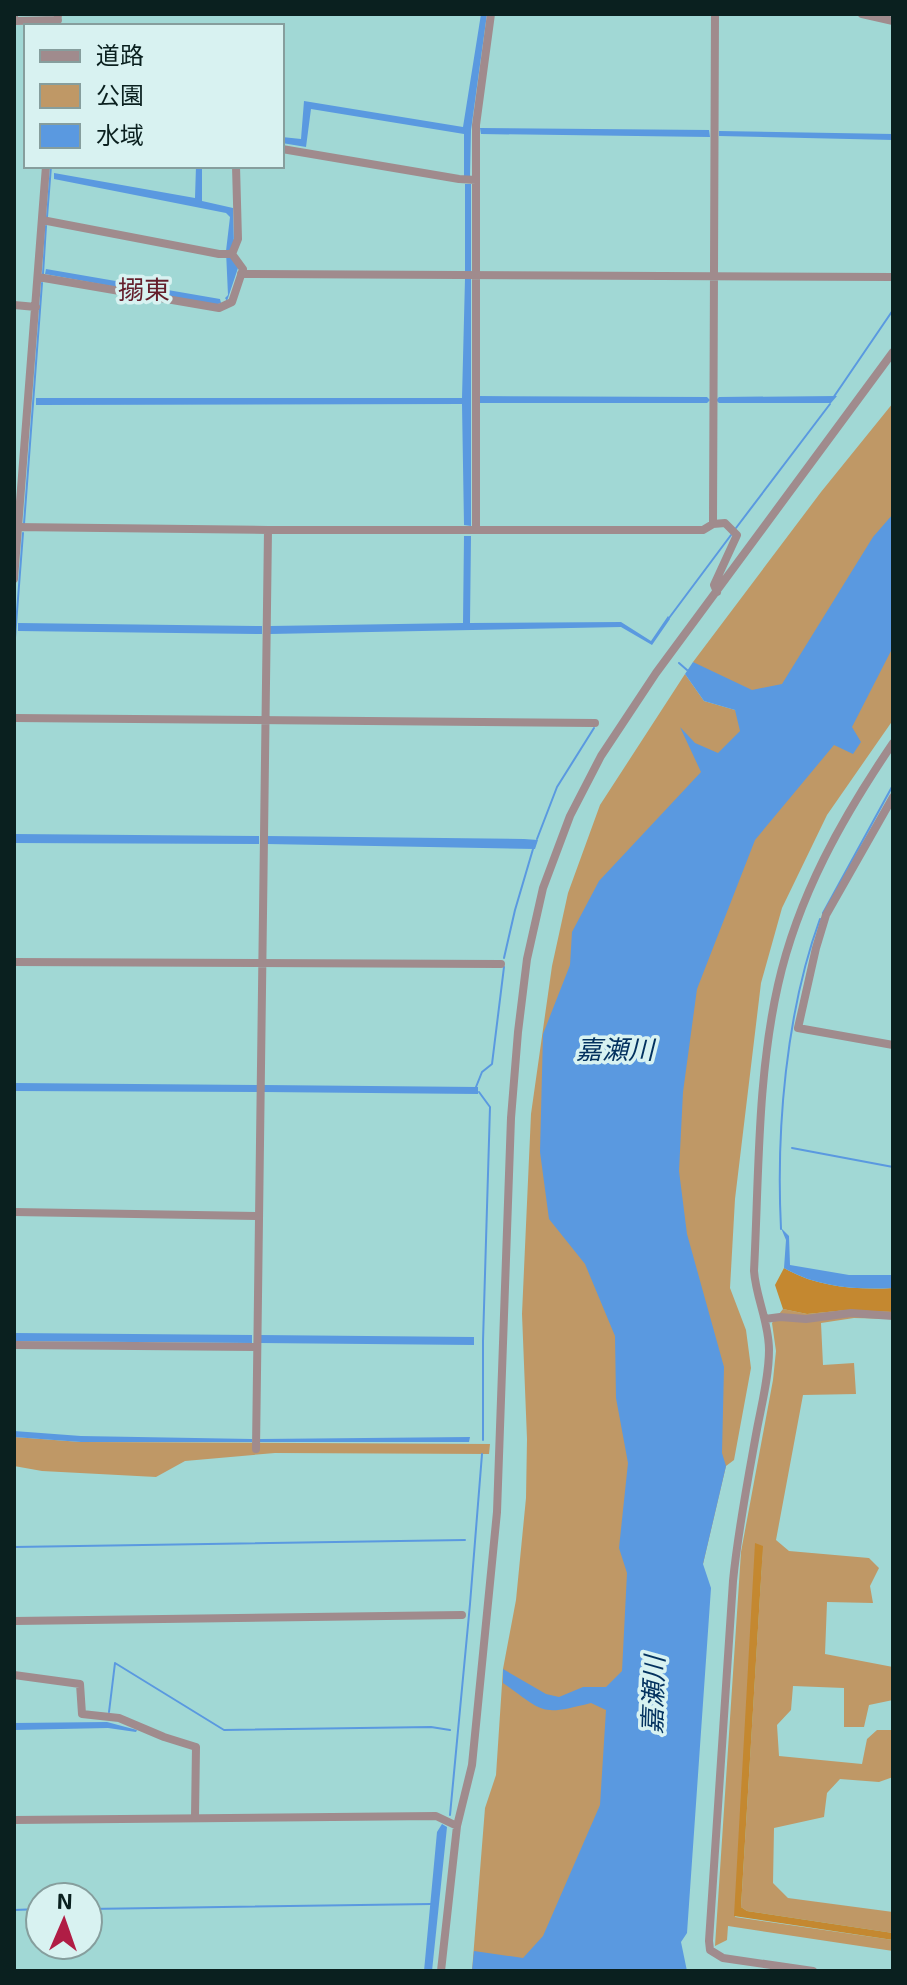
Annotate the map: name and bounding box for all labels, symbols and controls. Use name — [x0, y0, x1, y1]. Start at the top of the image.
legend — [24, 24, 284, 168]
text: 道路 — [96, 40, 144, 69]
text: 公園 — [96, 80, 144, 109]
text: 水域 — [96, 120, 144, 149]
district label: 搦東 — [118, 273, 170, 304]
water label: 嘉瀬川 — [576, 1033, 657, 1064]
water label: 嘉瀬川 — [635, 1652, 669, 1735]
north arrow — [24, 1881, 104, 1961]
text: N — [56, 1887, 73, 1913]

